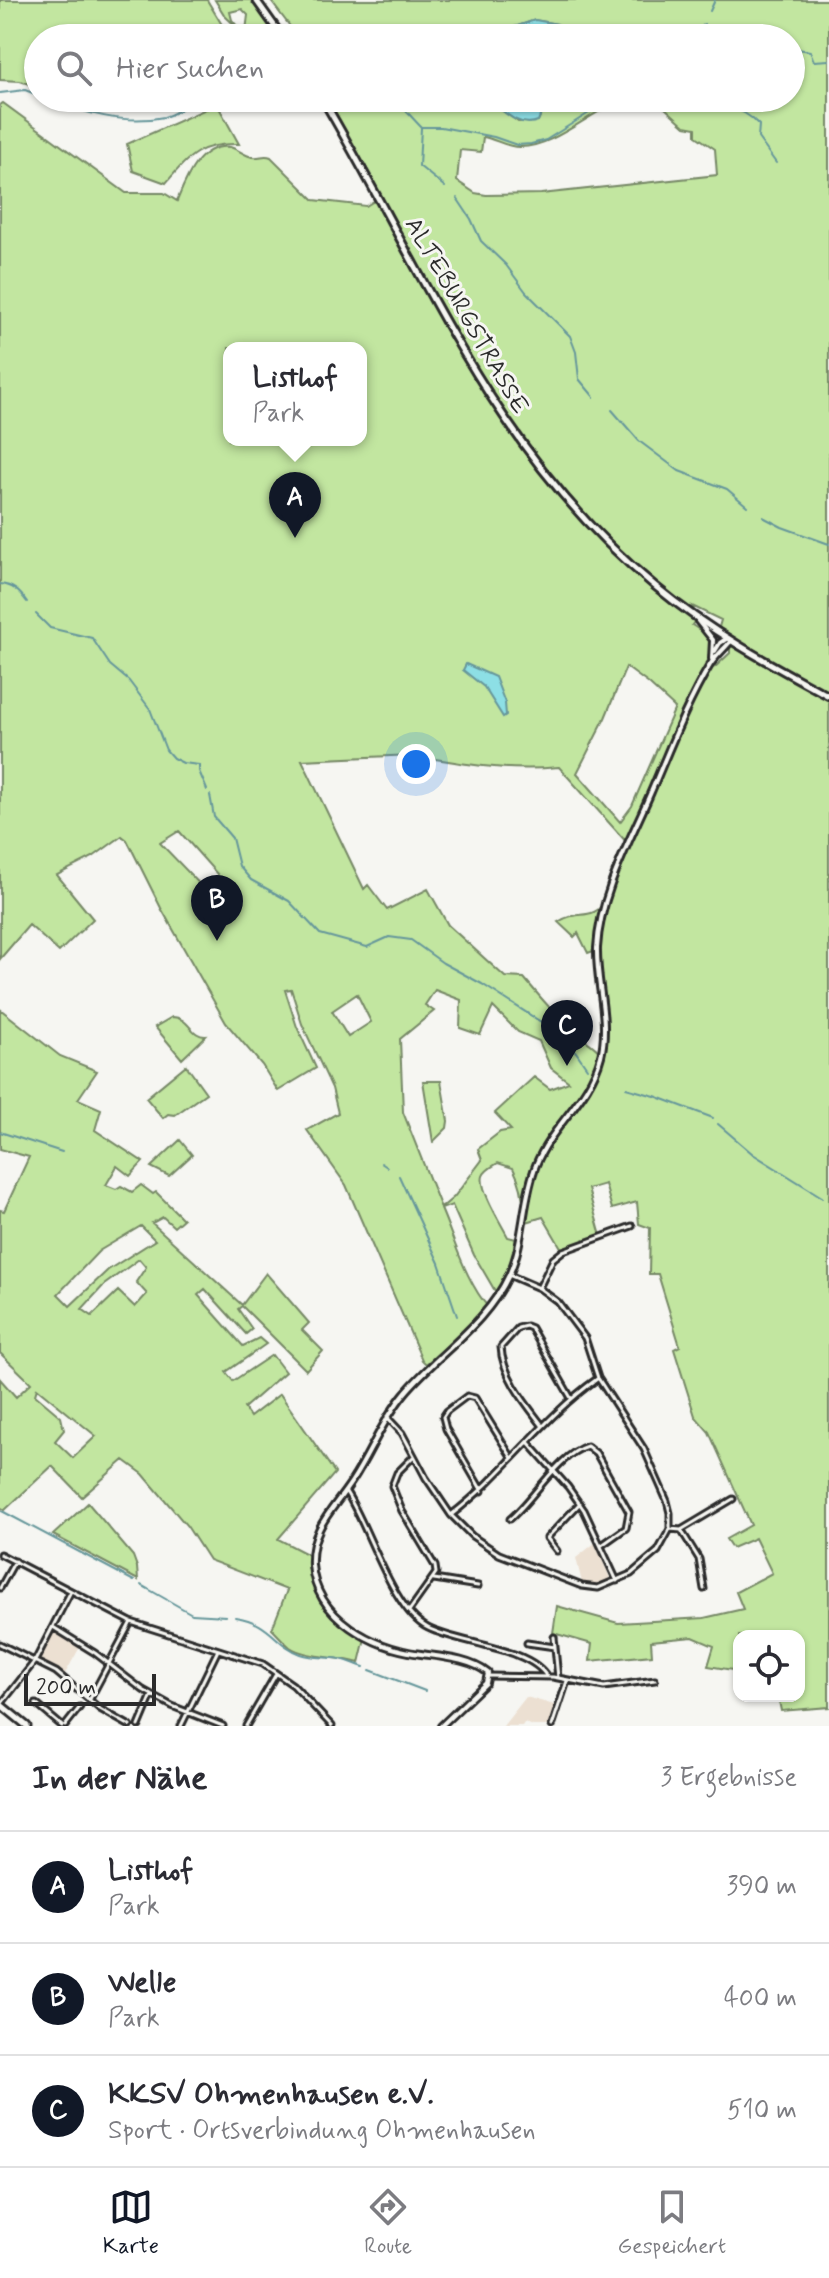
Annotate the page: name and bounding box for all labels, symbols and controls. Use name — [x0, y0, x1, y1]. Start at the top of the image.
search box — [24, 24, 805, 112]
icon: search — [52, 46, 96, 90]
text: Hier suchen — [116, 49, 264, 88]
street label: ALTEBURGSTRASSE — [397, 212, 535, 420]
popup — [223, 342, 367, 446]
text: Listhof — [252, 358, 338, 397]
text: Park — [252, 397, 304, 431]
pin: A — [269, 472, 321, 538]
your location — [396, 744, 436, 784]
pin: B — [191, 875, 243, 941]
pin: C — [541, 1000, 593, 1066]
map controls — [733, 1630, 805, 1702]
button: locate — [733, 1630, 805, 1702]
scale bar — [24, 1670, 156, 1706]
text: 200 m — [36, 1674, 96, 1702]
text: In der Nähe — [32, 1756, 207, 1801]
text: 3 Ergebnisse — [660, 1761, 797, 1795]
text: Listhof — [108, 1851, 193, 1890]
text: A — [49, 1870, 67, 1904]
text: 390 m — [726, 1870, 797, 1904]
text: Park — [108, 1890, 160, 1924]
text: Welle — [108, 1963, 177, 2002]
text: B — [50, 1982, 66, 2016]
text: 400 m — [724, 1982, 797, 2016]
text: Park — [108, 2002, 160, 2036]
text: KKSV Ohmenhausen e.V. — [108, 2075, 434, 2114]
text: C — [49, 2094, 67, 2128]
text: 510 m — [727, 2094, 797, 2128]
text: Sport · Ortsverbindung Ohmenhausen — [108, 2114, 536, 2148]
tab: Karte — [103, 2185, 159, 2261]
tab: Route — [364, 2185, 412, 2261]
tab: Gespeichert — [617, 2185, 726, 2261]

